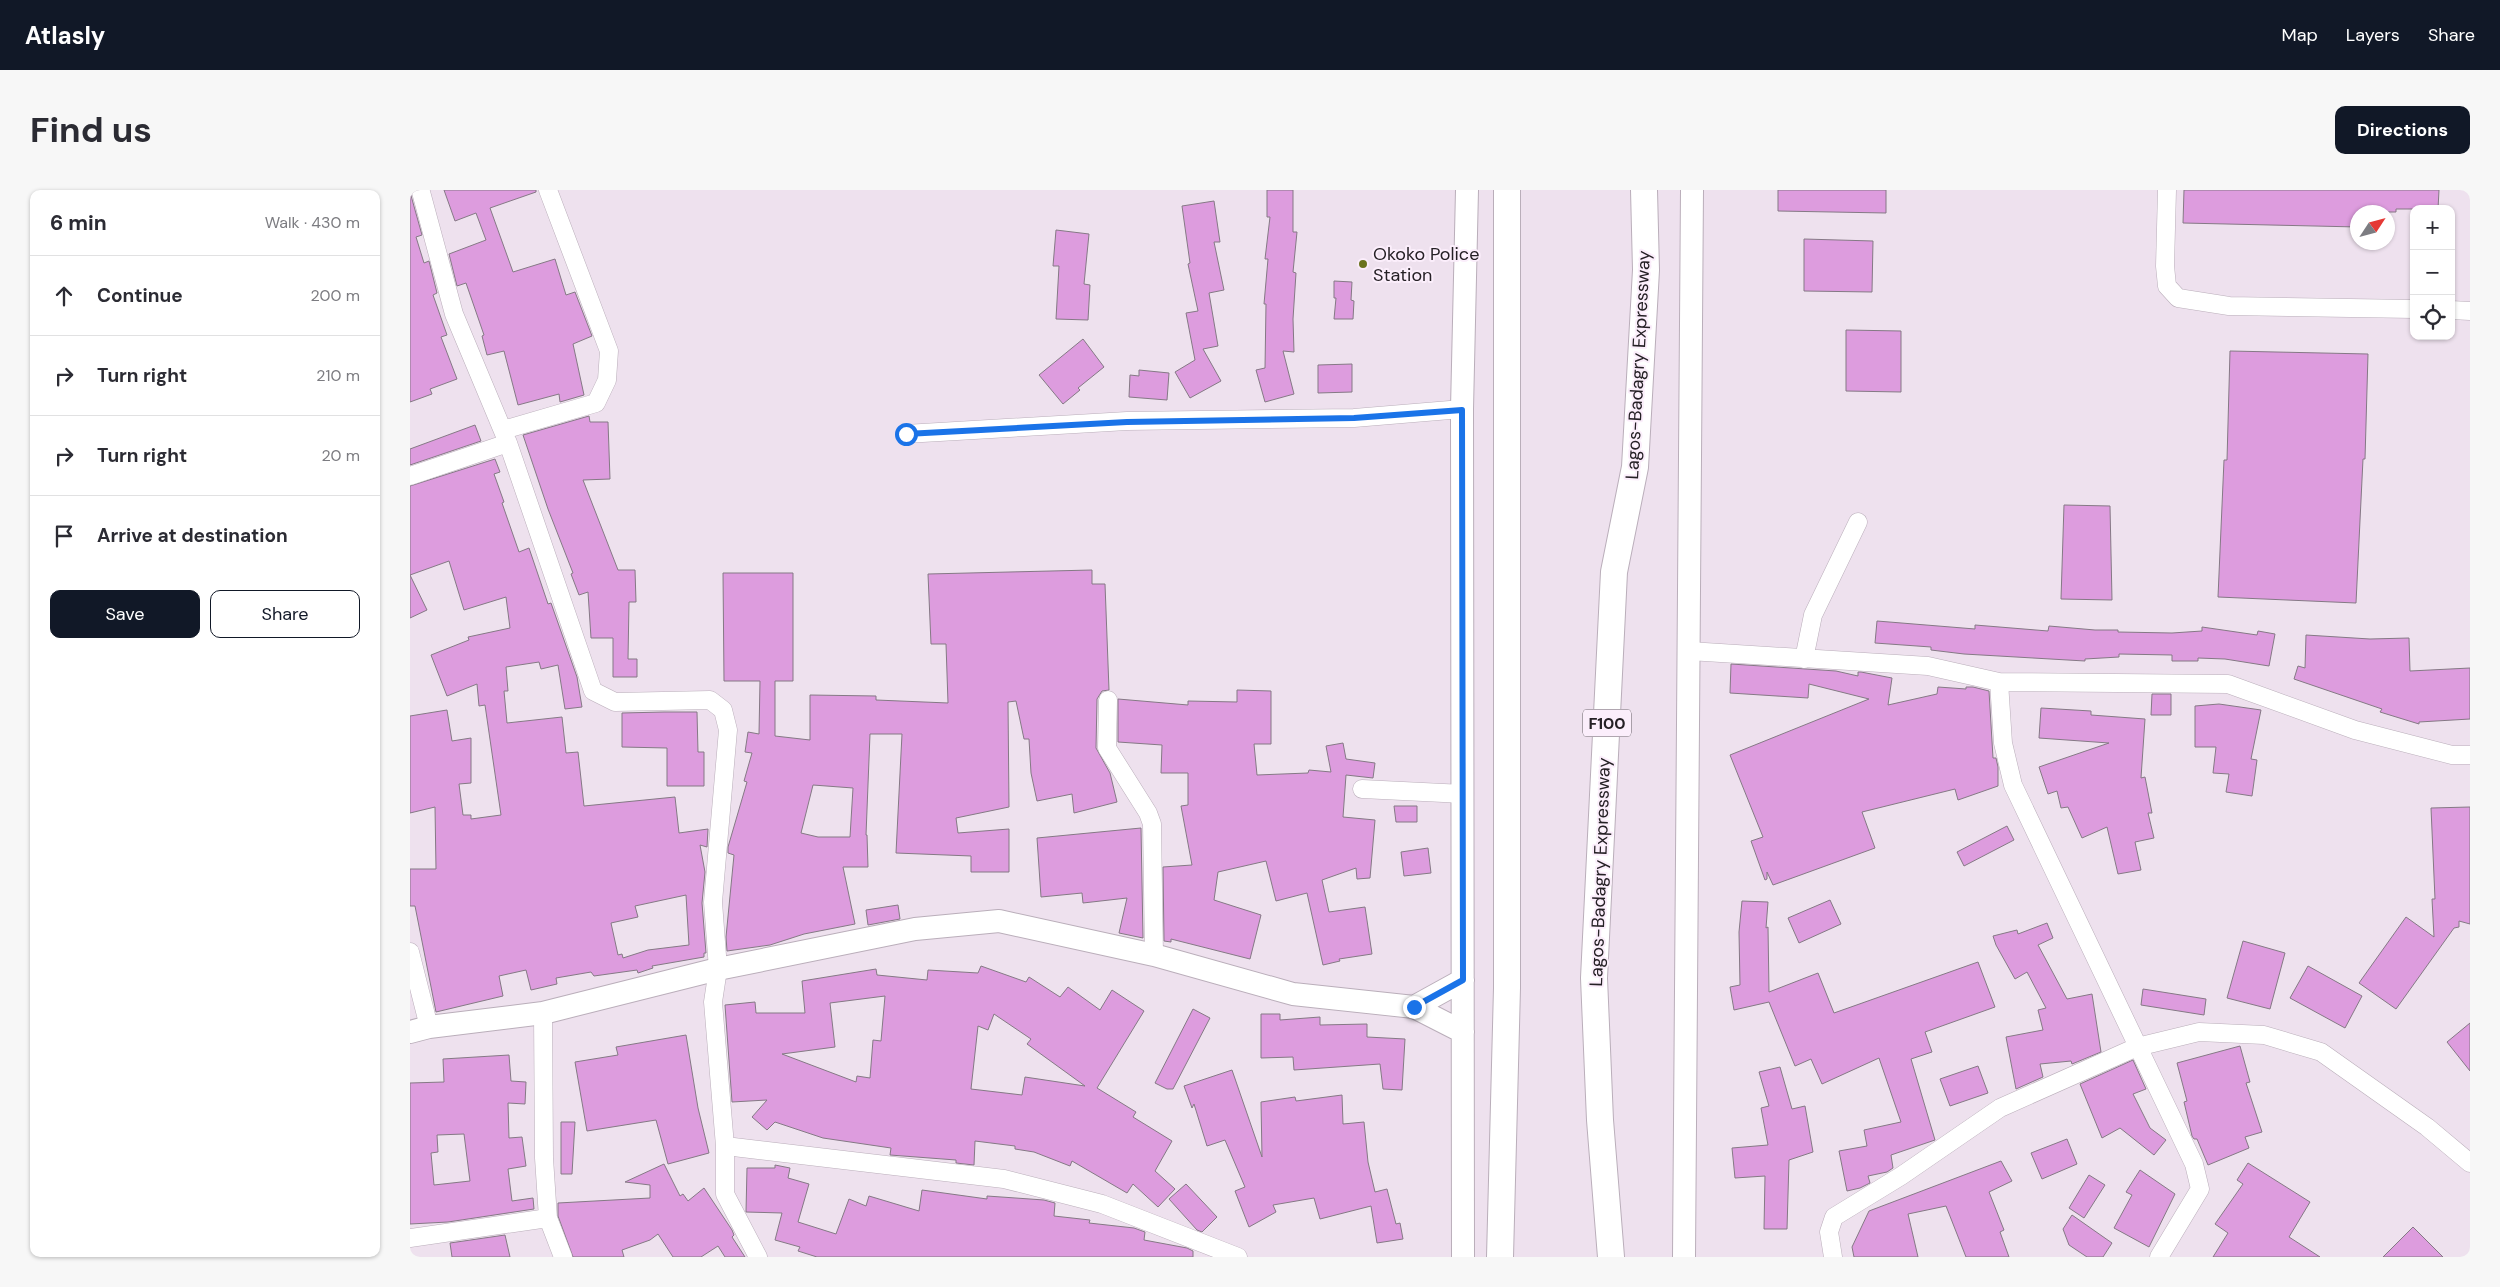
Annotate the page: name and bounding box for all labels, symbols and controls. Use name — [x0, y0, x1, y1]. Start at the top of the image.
text: Atlasly — [25, 20, 105, 51]
text: Map — [2282, 23, 2318, 47]
text: Layers — [2346, 23, 2400, 47]
text: Share — [2428, 23, 2475, 47]
button: Directions — [2335, 106, 2470, 154]
text: Find us — [30, 107, 152, 153]
north arrow — [2350, 205, 2395, 250]
map controls — [2410, 205, 2455, 340]
button: + — [2410, 205, 2455, 250]
text: 6 min — [50, 209, 107, 237]
text: Walk · 430 m — [265, 212, 360, 233]
place label: Okoko Police Station — [1373, 242, 1479, 287]
street label: Lagos-Badagry Expressway — [1620, 250, 1656, 480]
button: − — [2410, 250, 2455, 295]
marker: Okoko Police Station — [1357, 258, 1369, 270]
icon: ahead — [50, 282, 78, 310]
text: Continue — [97, 283, 183, 308]
text: 200 m — [311, 285, 360, 306]
button: locate — [2410, 295, 2455, 340]
icon: right — [50, 362, 78, 390]
text: Turn right — [97, 363, 187, 388]
text: 210 m — [316, 365, 360, 386]
route start — [895, 423, 918, 446]
icon: right — [50, 442, 78, 470]
text: Turn right — [97, 443, 187, 468]
text: 20 m — [321, 445, 360, 466]
icon: arrive — [50, 522, 78, 550]
text: Arrive at destination — [97, 523, 288, 548]
button: Save — [50, 590, 200, 638]
button: Share — [210, 590, 360, 638]
road number: F100 — [1583, 710, 1631, 736]
street label: Lagos-Badagry Expressway — [1584, 757, 1616, 987]
route end — [1403, 996, 1426, 1019]

